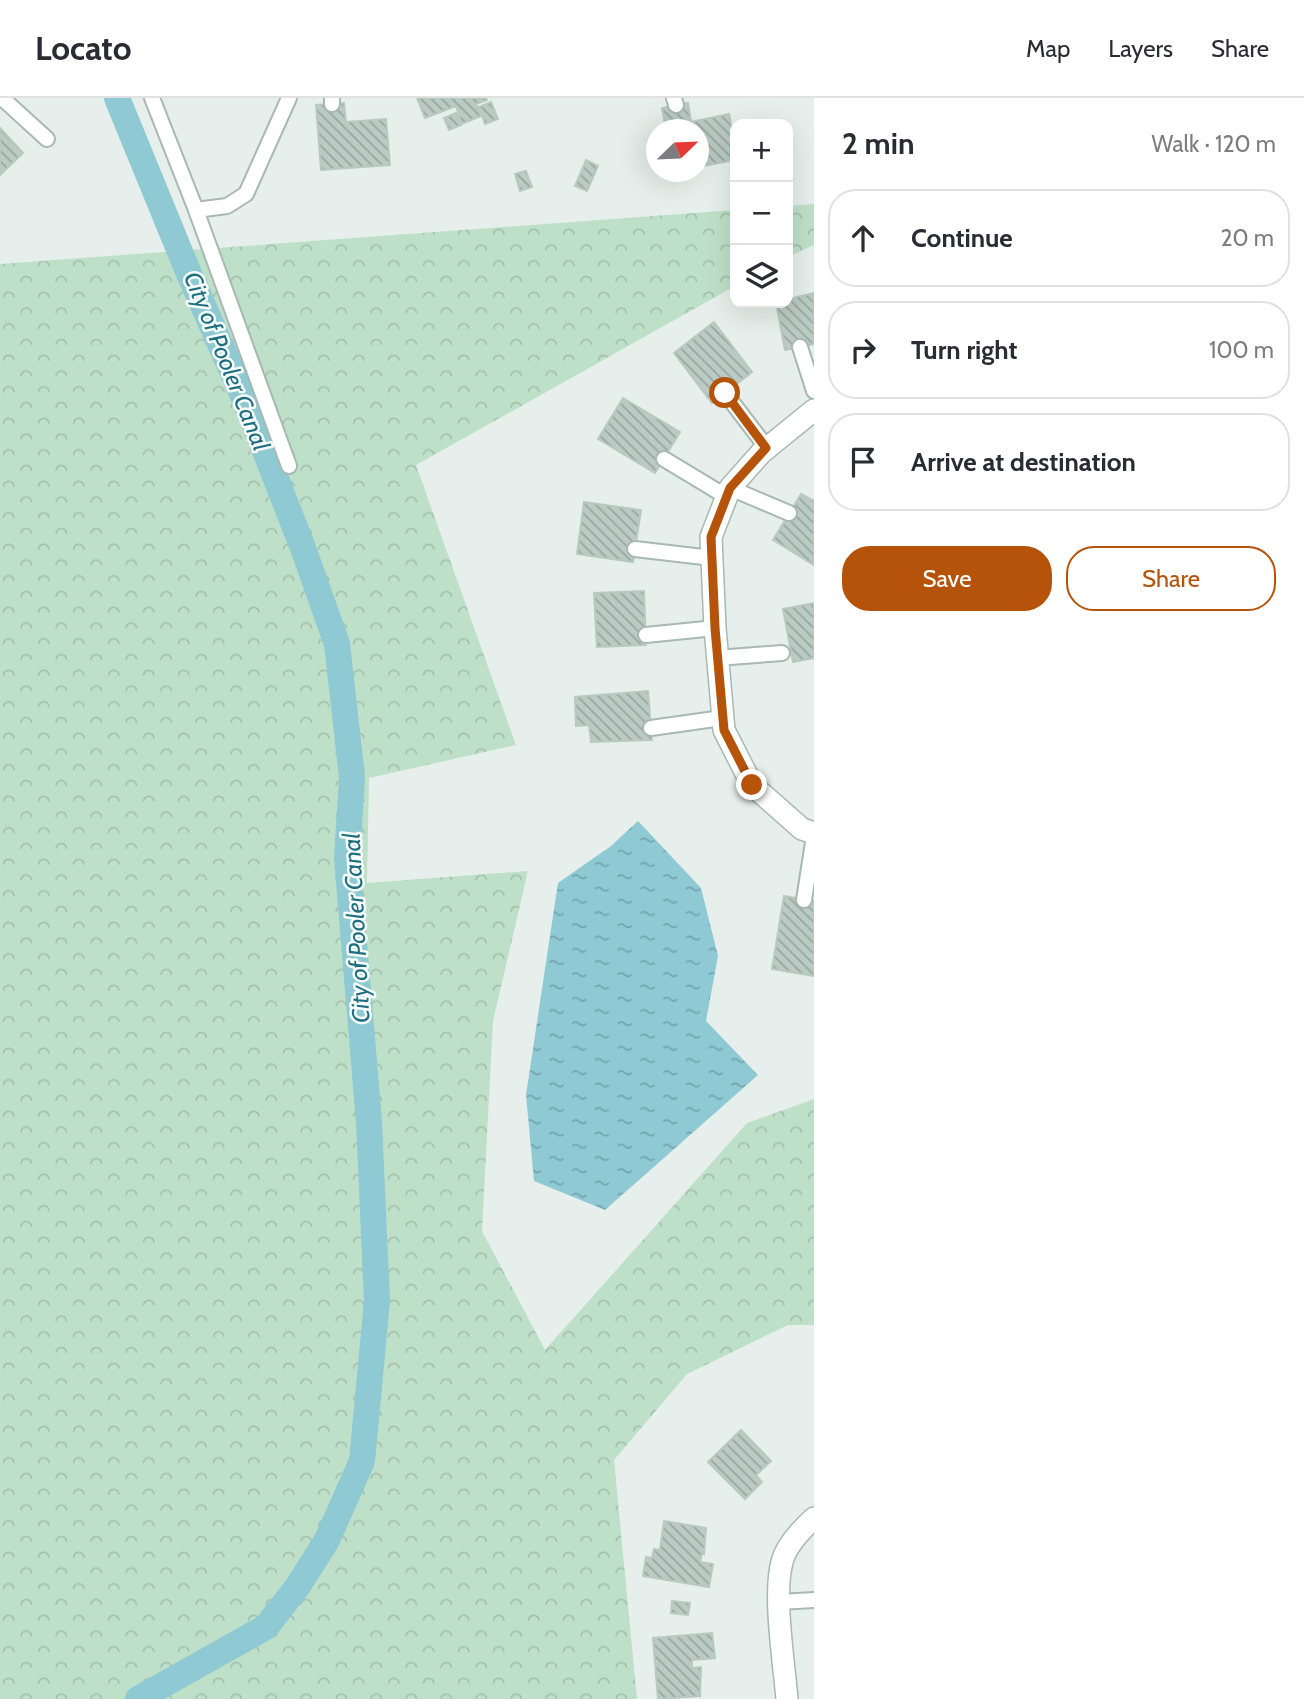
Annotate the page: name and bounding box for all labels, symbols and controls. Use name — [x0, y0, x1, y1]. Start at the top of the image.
text: Locato — [35, 28, 131, 68]
text: Map — [1026, 34, 1070, 63]
text: Layers — [1108, 34, 1173, 63]
text: Share — [1211, 34, 1269, 63]
north arrow — [646, 119, 709, 182]
map controls — [730, 119, 793, 308]
button: + — [730, 119, 793, 182]
text: 2 min — [842, 125, 914, 162]
text: Walk · 120 m — [1152, 130, 1276, 158]
button: − — [730, 182, 793, 245]
icon: ahead — [844, 219, 882, 257]
text: Continue — [911, 222, 1013, 254]
text: 20 m — [1221, 224, 1274, 252]
button: layers — [730, 245, 793, 308]
water label: City of Pooler Canal — [178, 267, 276, 455]
icon: right — [844, 331, 882, 369]
text: Turn right — [911, 334, 1017, 366]
text: 100 m — [1209, 336, 1274, 364]
route start — [709, 377, 740, 408]
icon: arrive — [844, 443, 882, 481]
text: Arrive at destination — [911, 446, 1136, 478]
button: Save — [842, 546, 1052, 611]
button: Share — [1066, 546, 1276, 611]
route end — [736, 769, 767, 800]
water label: City of Pooler Canal — [337, 832, 375, 1024]

